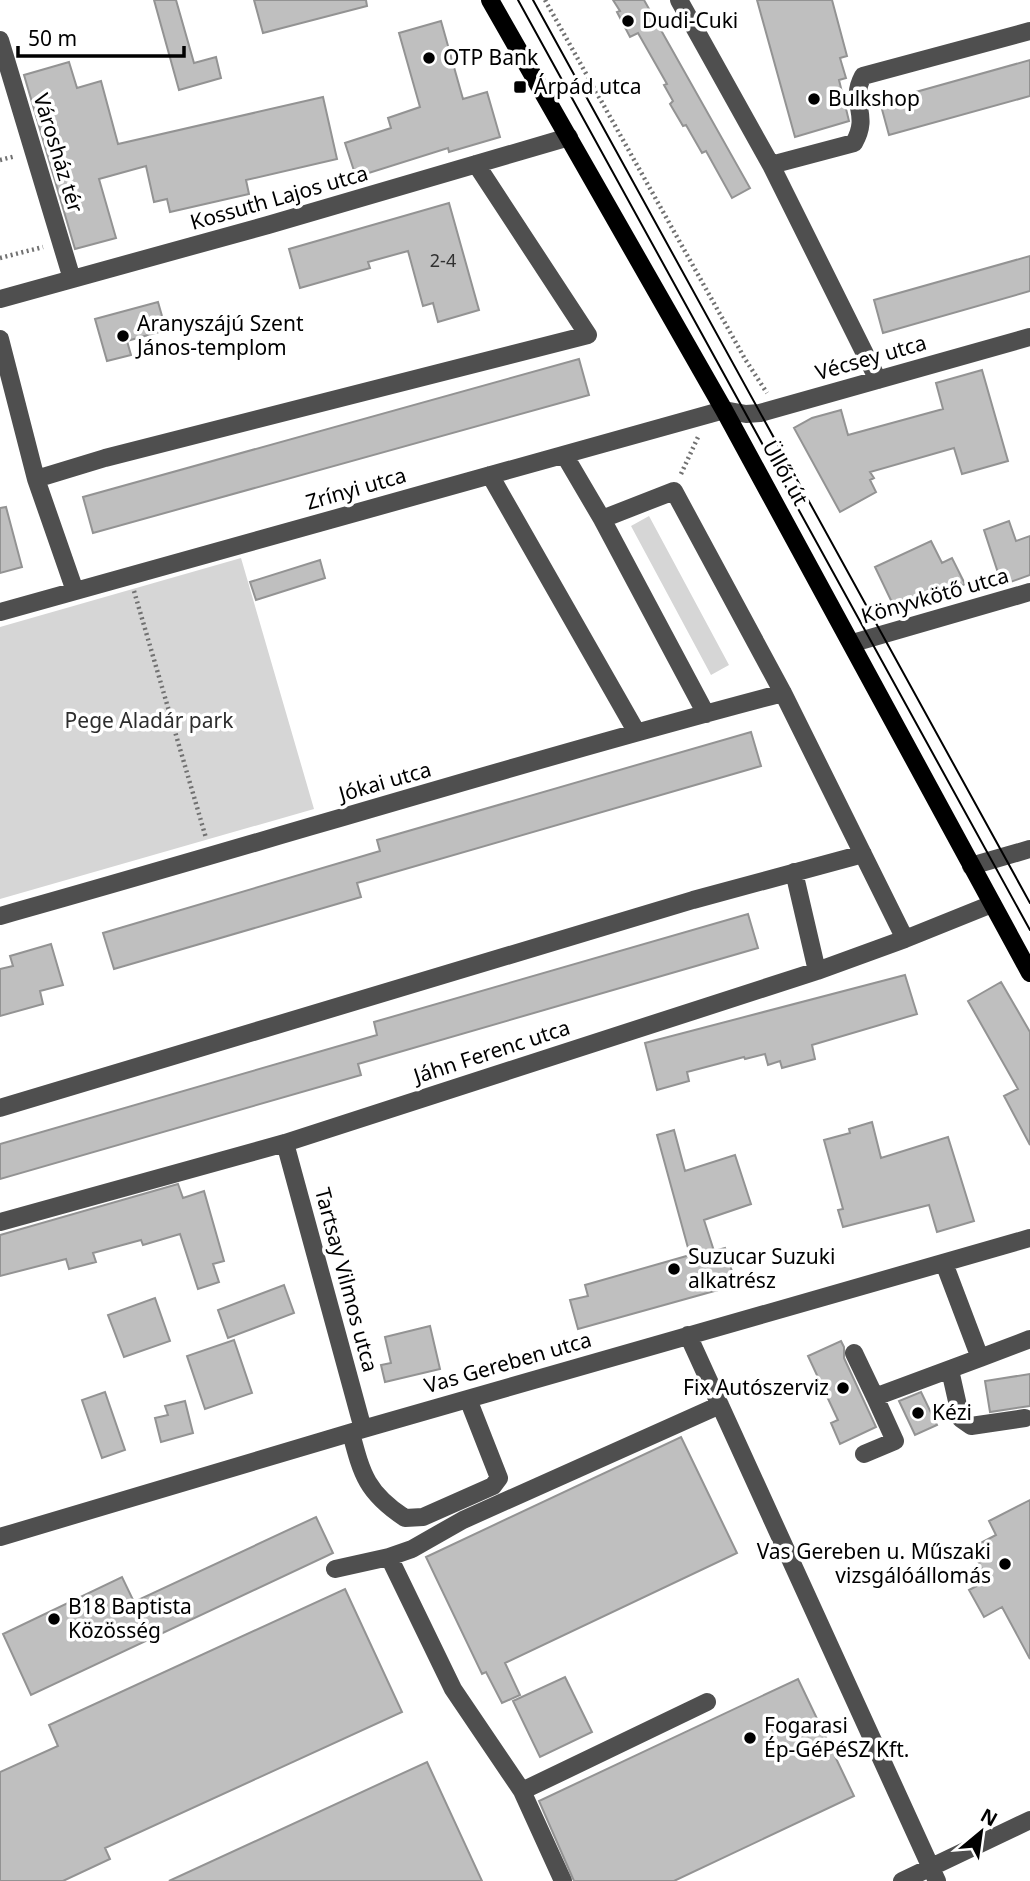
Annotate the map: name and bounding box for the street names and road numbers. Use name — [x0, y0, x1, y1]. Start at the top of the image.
street label: Városház tér — [28, 90, 90, 216]
street label: Kossuth Lajos utca — [187, 158, 371, 236]
street label: Vécsey utca — [812, 328, 929, 386]
street label: Üllői út — [757, 435, 815, 510]
street label: Zrínyi utca — [302, 460, 409, 516]
street label: Könyvkötő utca — [858, 561, 1012, 629]
street label: Jókai utca — [333, 755, 434, 808]
street label: Jáhn Ferenc utca — [408, 1013, 573, 1090]
street label: Tartsay Vilmos utca — [309, 1184, 385, 1375]
street label: Vas Gereben utca — [421, 1325, 594, 1399]

